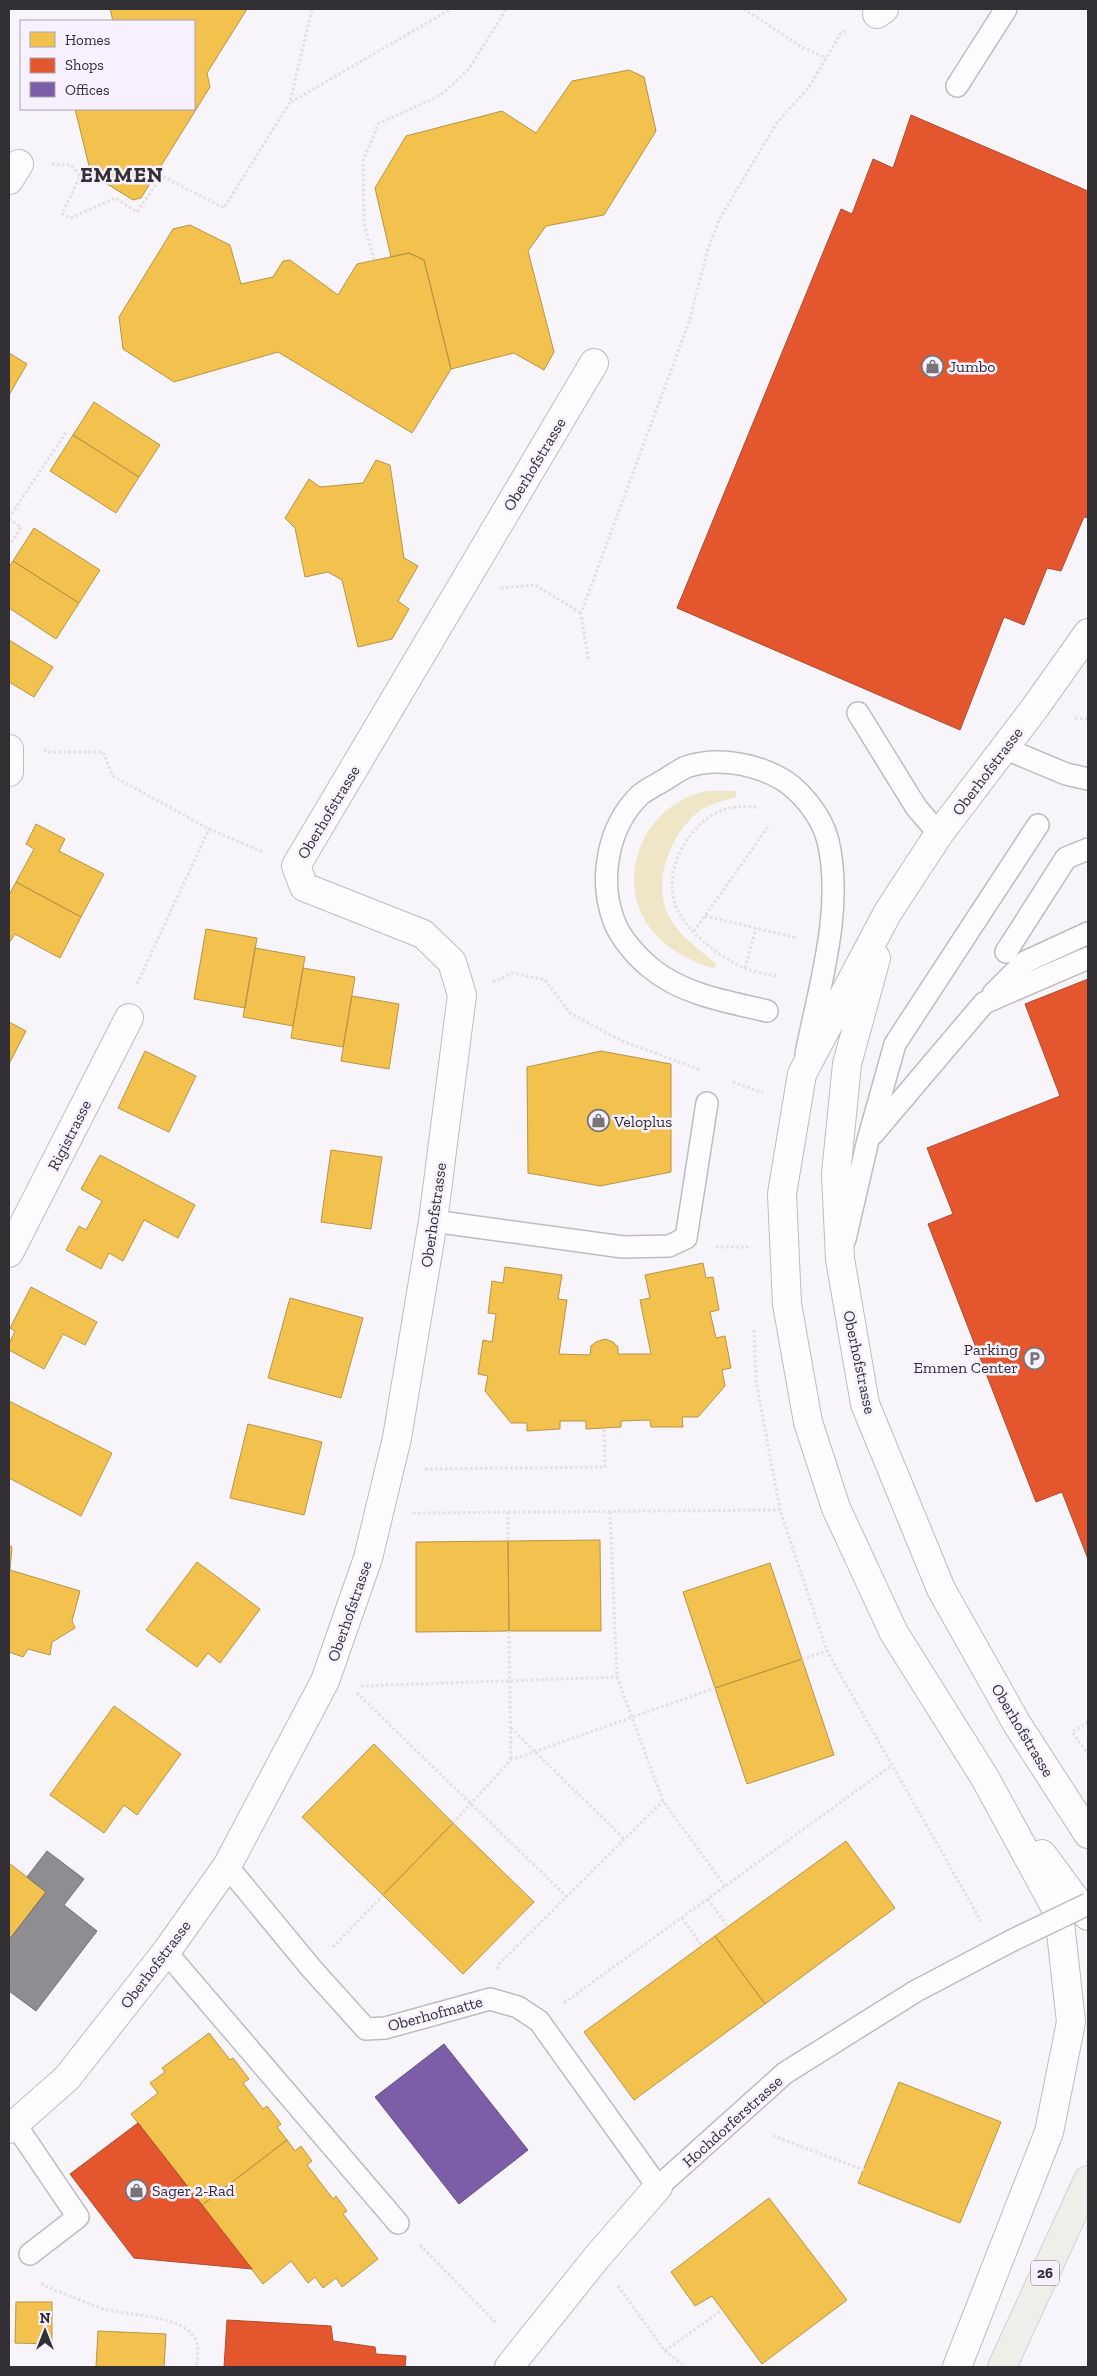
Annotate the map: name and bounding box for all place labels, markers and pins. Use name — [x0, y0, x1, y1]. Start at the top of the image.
shop icon: Jumbo — [921, 354, 945, 378]
place label: Jumbo — [949, 357, 996, 376]
shop icon: Veloplus — [586, 1109, 610, 1133]
place label: Veloplus — [613, 1112, 672, 1131]
place label: Parking Emmen Center — [913, 1340, 1018, 1377]
parking icon: Parking Emmen Center — [1022, 1346, 1046, 1370]
shop icon: Sager 2-Rad — [124, 2178, 148, 2202]
place label: Sager 2-Rad — [152, 2181, 235, 2200]

